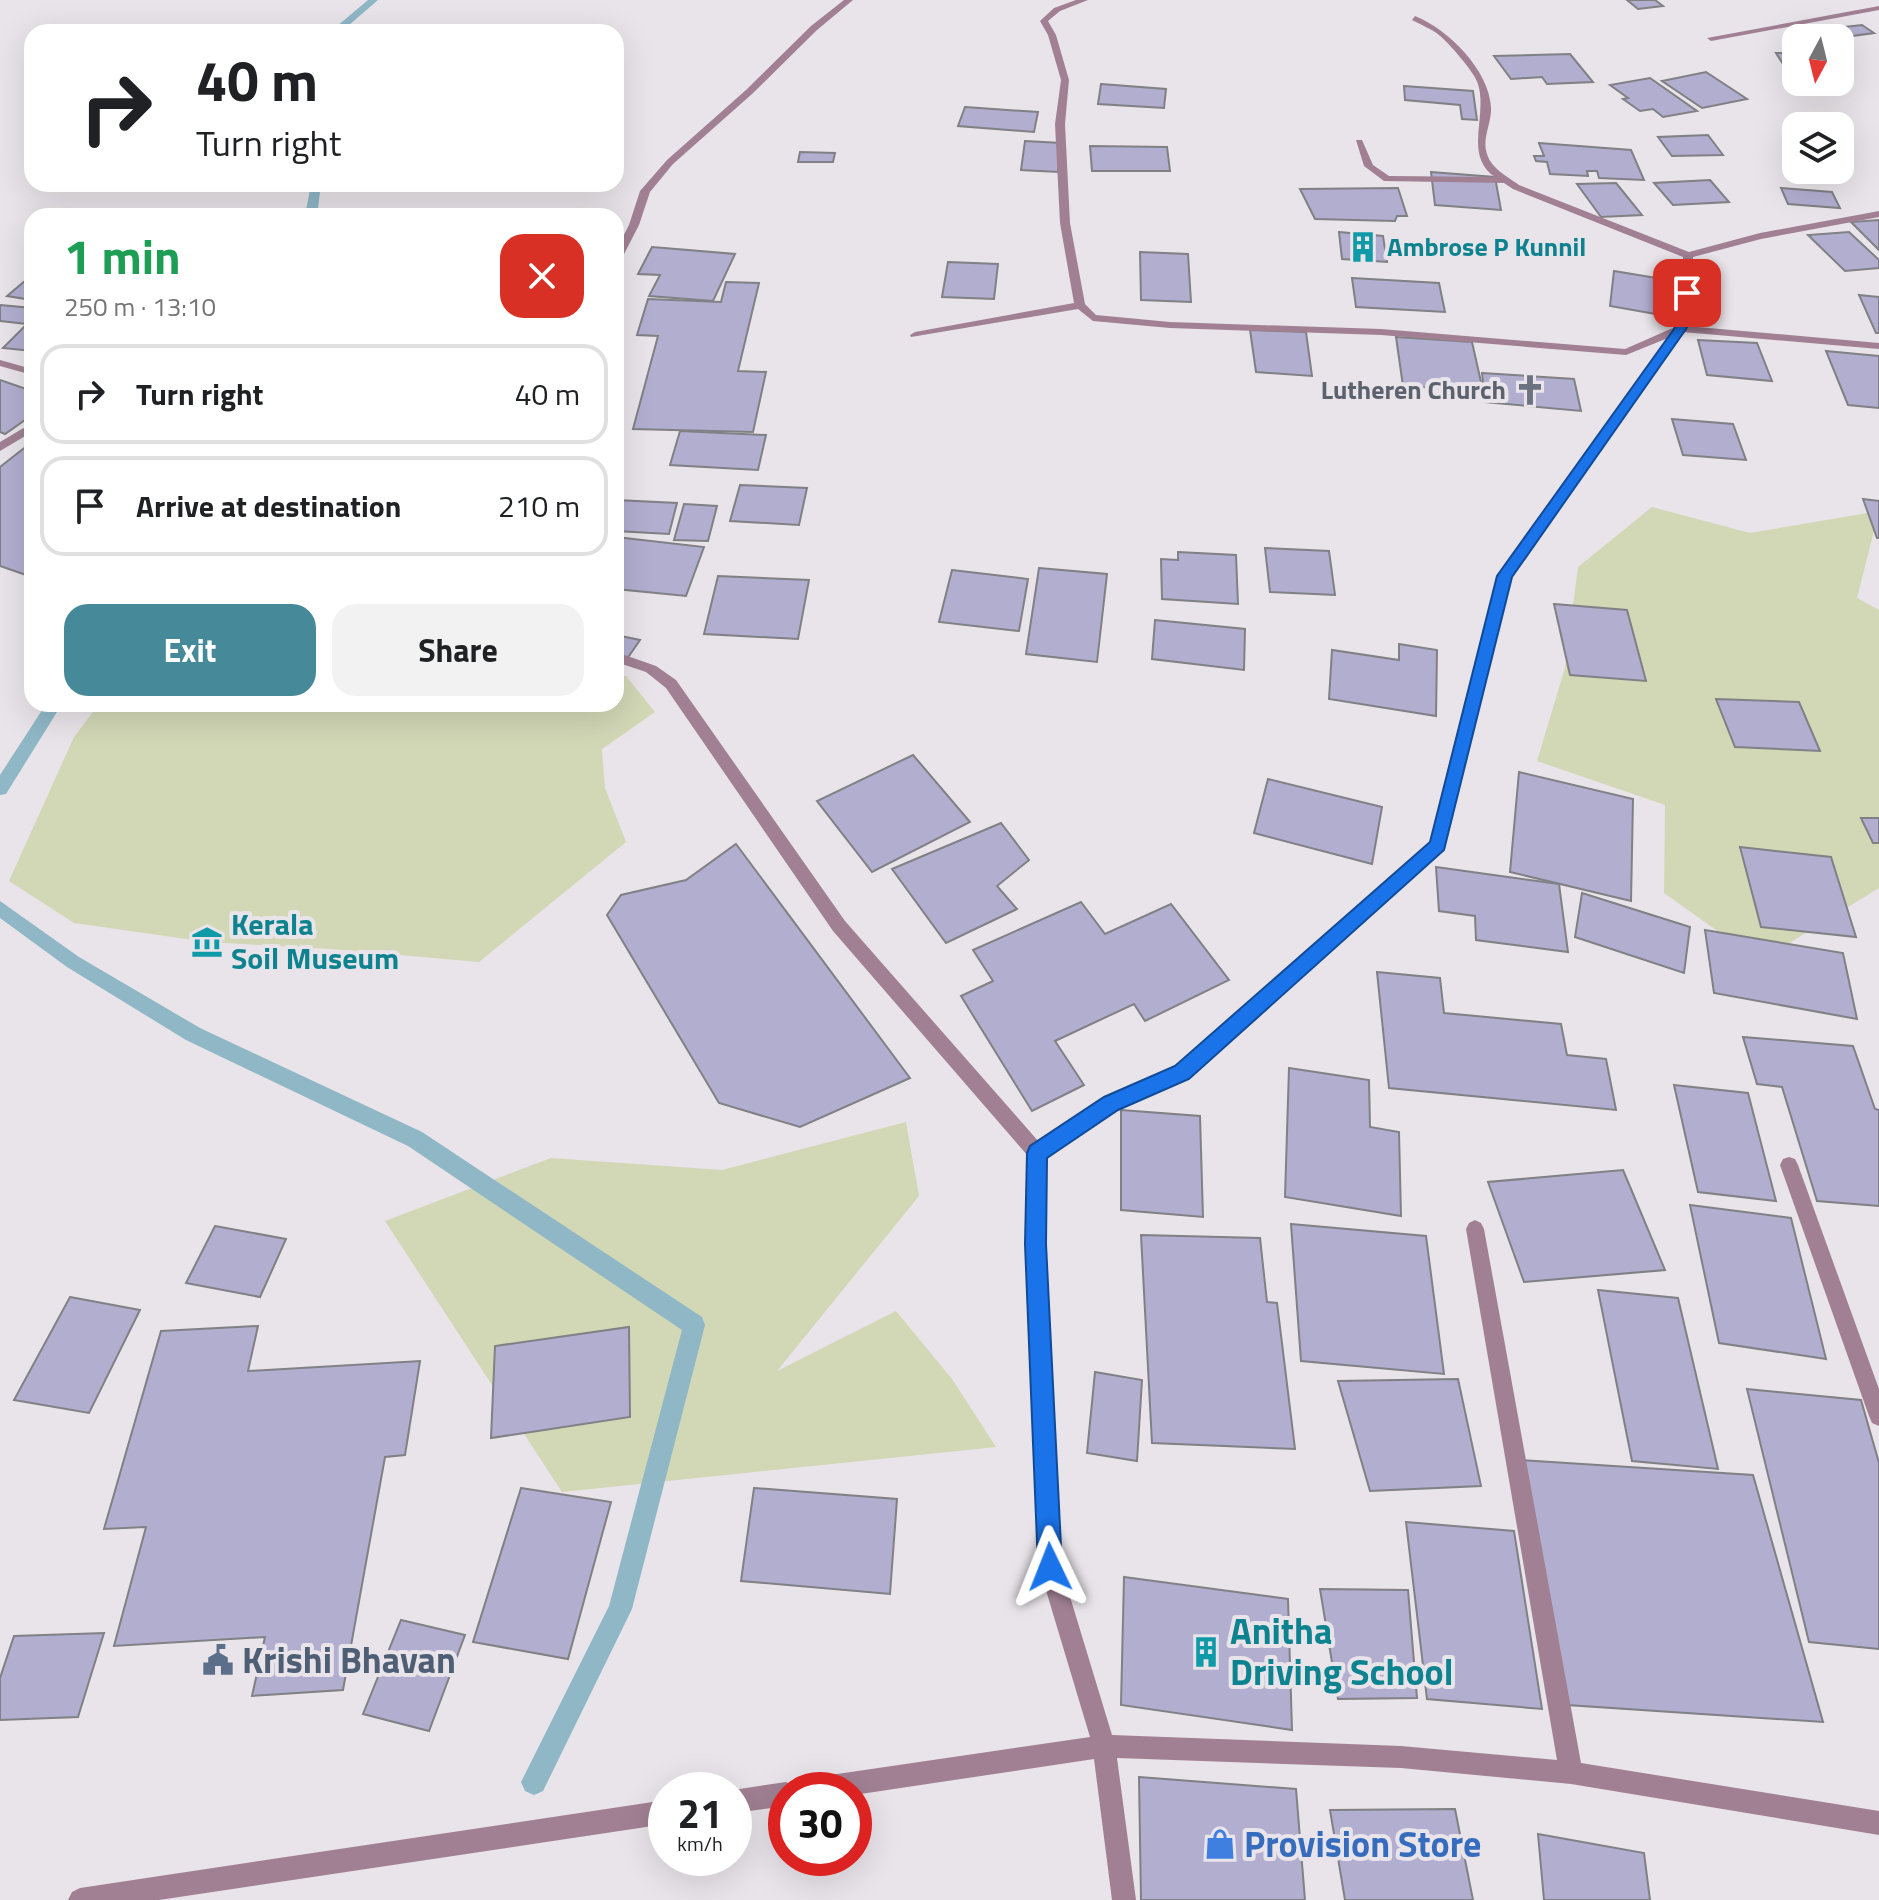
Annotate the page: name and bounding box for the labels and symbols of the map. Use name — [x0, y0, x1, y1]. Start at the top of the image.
north arrow — [1782, 24, 1854, 96]
place label: Ambrose P Kunnil — [1387, 227, 1586, 266]
building icon: Ambrose P Kunnil — [1346, 230, 1380, 264]
pin — [1653, 259, 1721, 327]
place label: Lutheren Church — [1321, 370, 1506, 409]
church icon: Lutheren Church — [1513, 373, 1547, 407]
place label: Kerala Soil Museum — [231, 901, 399, 981]
museum icon: Kerala Soil Museum — [190, 925, 224, 959]
position arrow — [1008, 1525, 1092, 1609]
place label: Anitha Driving School — [1230, 1603, 1454, 1699]
place label: Krishi Bhavan — [242, 1632, 456, 1687]
building icon: Anitha Driving School — [1189, 1635, 1223, 1669]
public building icon: Krishi Bhavan — [201, 1643, 235, 1677]
speed limit sign: 30 — [768, 1772, 872, 1876]
place label: Provision Store — [1244, 1816, 1481, 1871]
shop icon: Provision Store — [1203, 1827, 1237, 1861]

